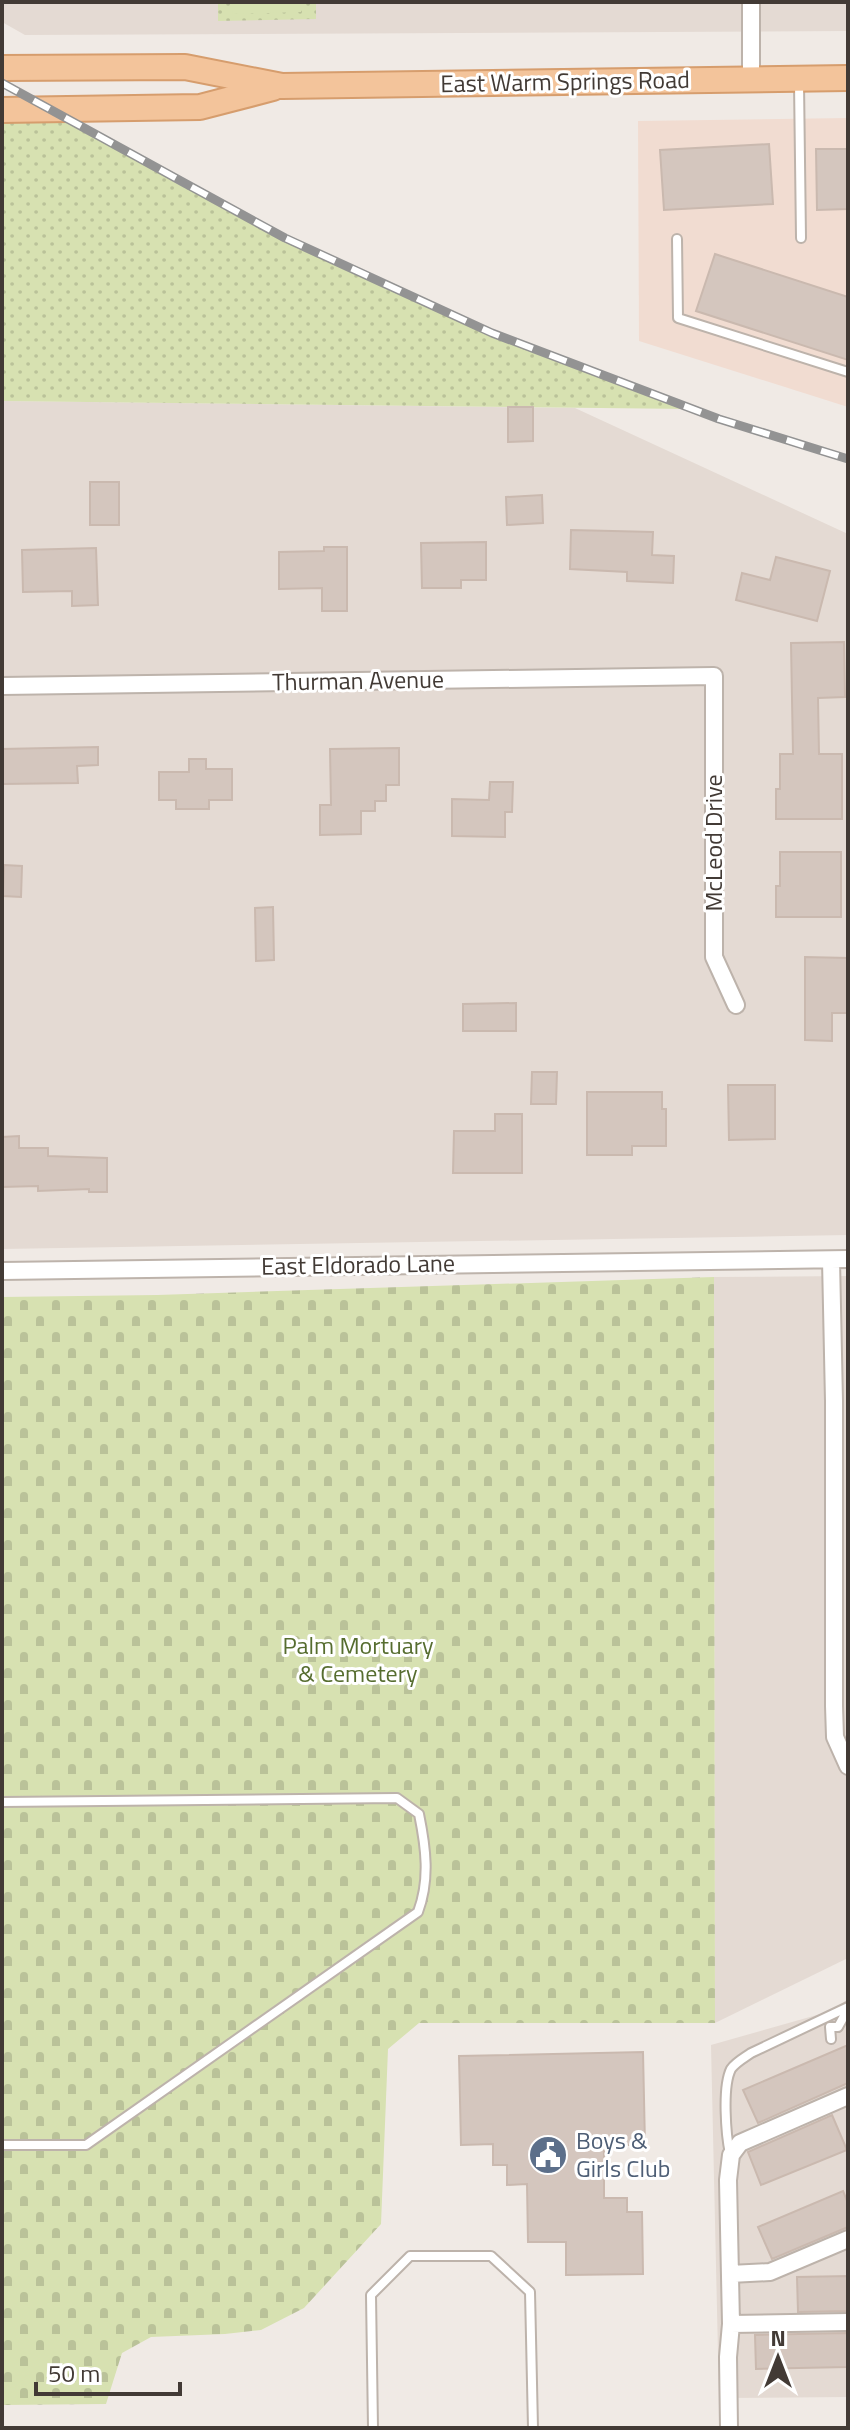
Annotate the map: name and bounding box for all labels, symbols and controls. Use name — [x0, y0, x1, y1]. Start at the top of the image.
street label: East Warm Springs Road — [440, 61, 690, 101]
street label: Thurman Avenue — [272, 661, 444, 699]
street label: McLeod Drive — [695, 774, 731, 912]
street label: East Eldorado Lane — [261, 1244, 455, 1284]
park label: Palm Mortuary & Cemetery — [282, 1627, 434, 1691]
place label: Boys & Girls Club — [576, 2122, 670, 2186]
public building icon: Boys & Girls Club — [527, 2134, 569, 2176]
north arrow — [738, 2318, 818, 2398]
text: N — [770, 2321, 786, 2355]
scale bar — [36, 2346, 180, 2396]
text: 50 m — [48, 2355, 100, 2391]

